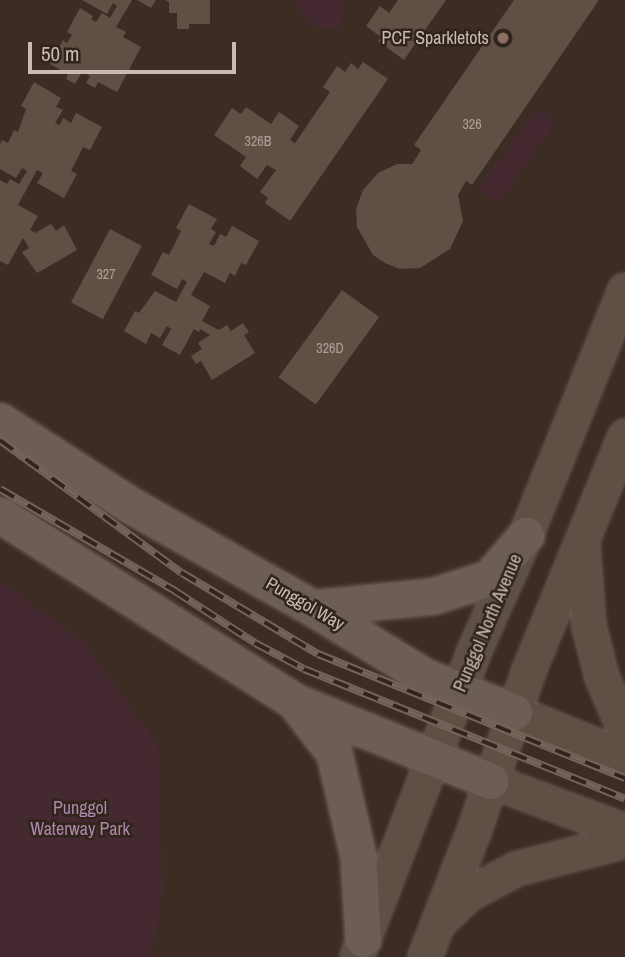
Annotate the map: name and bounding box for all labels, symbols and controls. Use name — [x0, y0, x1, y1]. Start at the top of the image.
place label: PCF Sparkletots — [382, 27, 489, 49]
scale bar — [32, 28, 240, 72]
marker: PCF Sparkletots — [495, 30, 511, 46]
text: 50 m — [41, 39, 79, 68]
house number: 326 — [462, 116, 482, 132]
house number: 326B — [245, 133, 271, 149]
house number: 327 — [96, 266, 116, 282]
house number: 326D — [316, 340, 344, 356]
street label: Punggol North Avenue — [449, 551, 527, 695]
street label: Punggol Way — [262, 573, 348, 635]
park label: Punggol Waterway Park — [30, 798, 130, 840]

